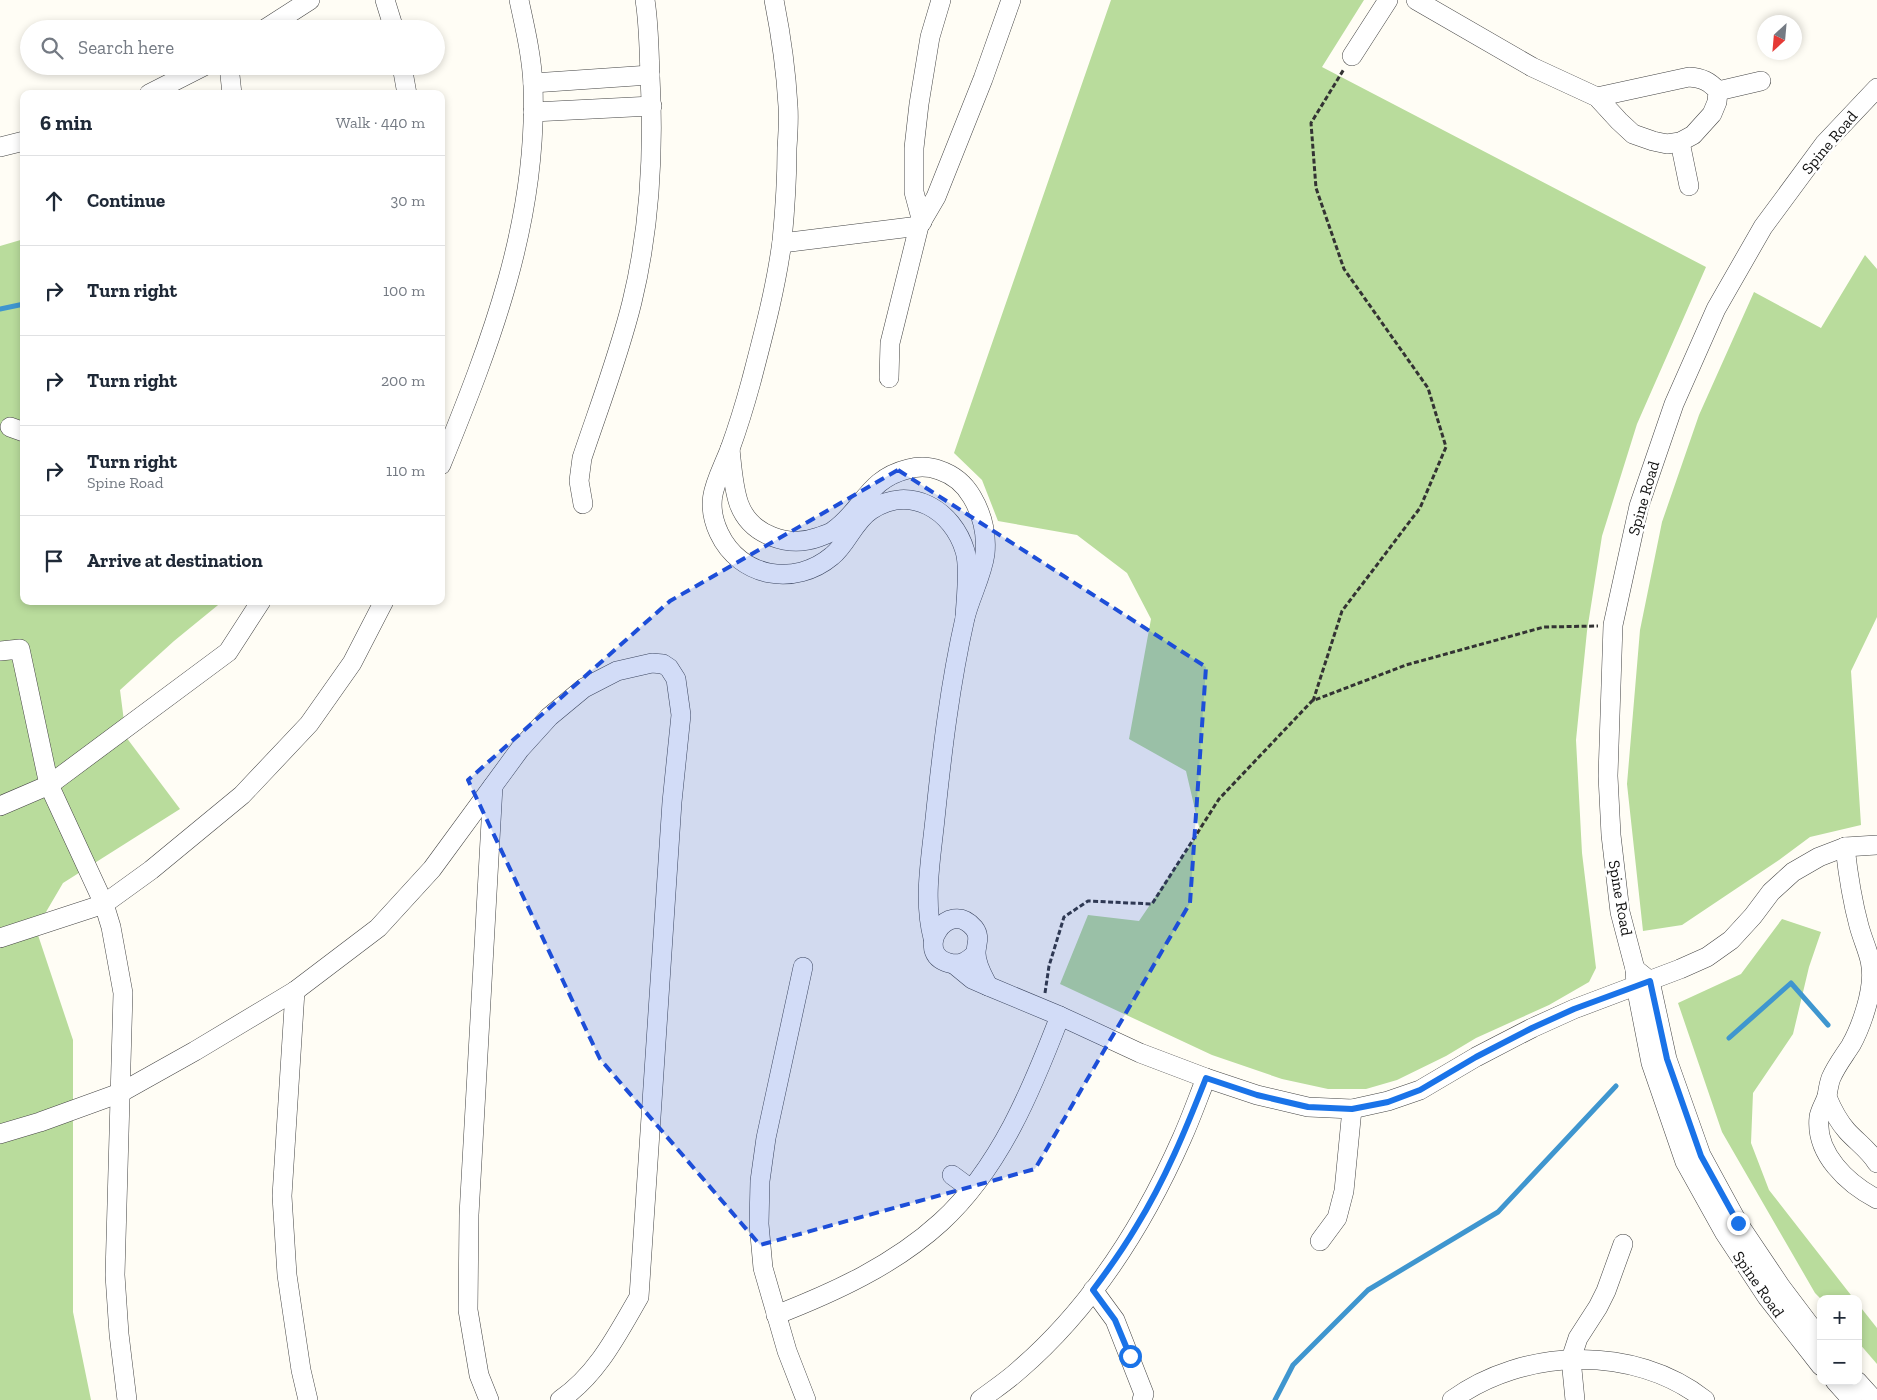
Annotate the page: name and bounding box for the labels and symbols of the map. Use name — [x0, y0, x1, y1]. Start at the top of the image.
north arrow — [1757, 15, 1802, 60]
street label: Spine Road — [1798, 107, 1861, 178]
street label: Spine Road — [1624, 459, 1663, 538]
street label: Spine Road — [1605, 859, 1637, 938]
route end — [1727, 1212, 1750, 1235]
street label: Spine Road — [1729, 1247, 1788, 1321]
route start — [1119, 1345, 1142, 1368]

